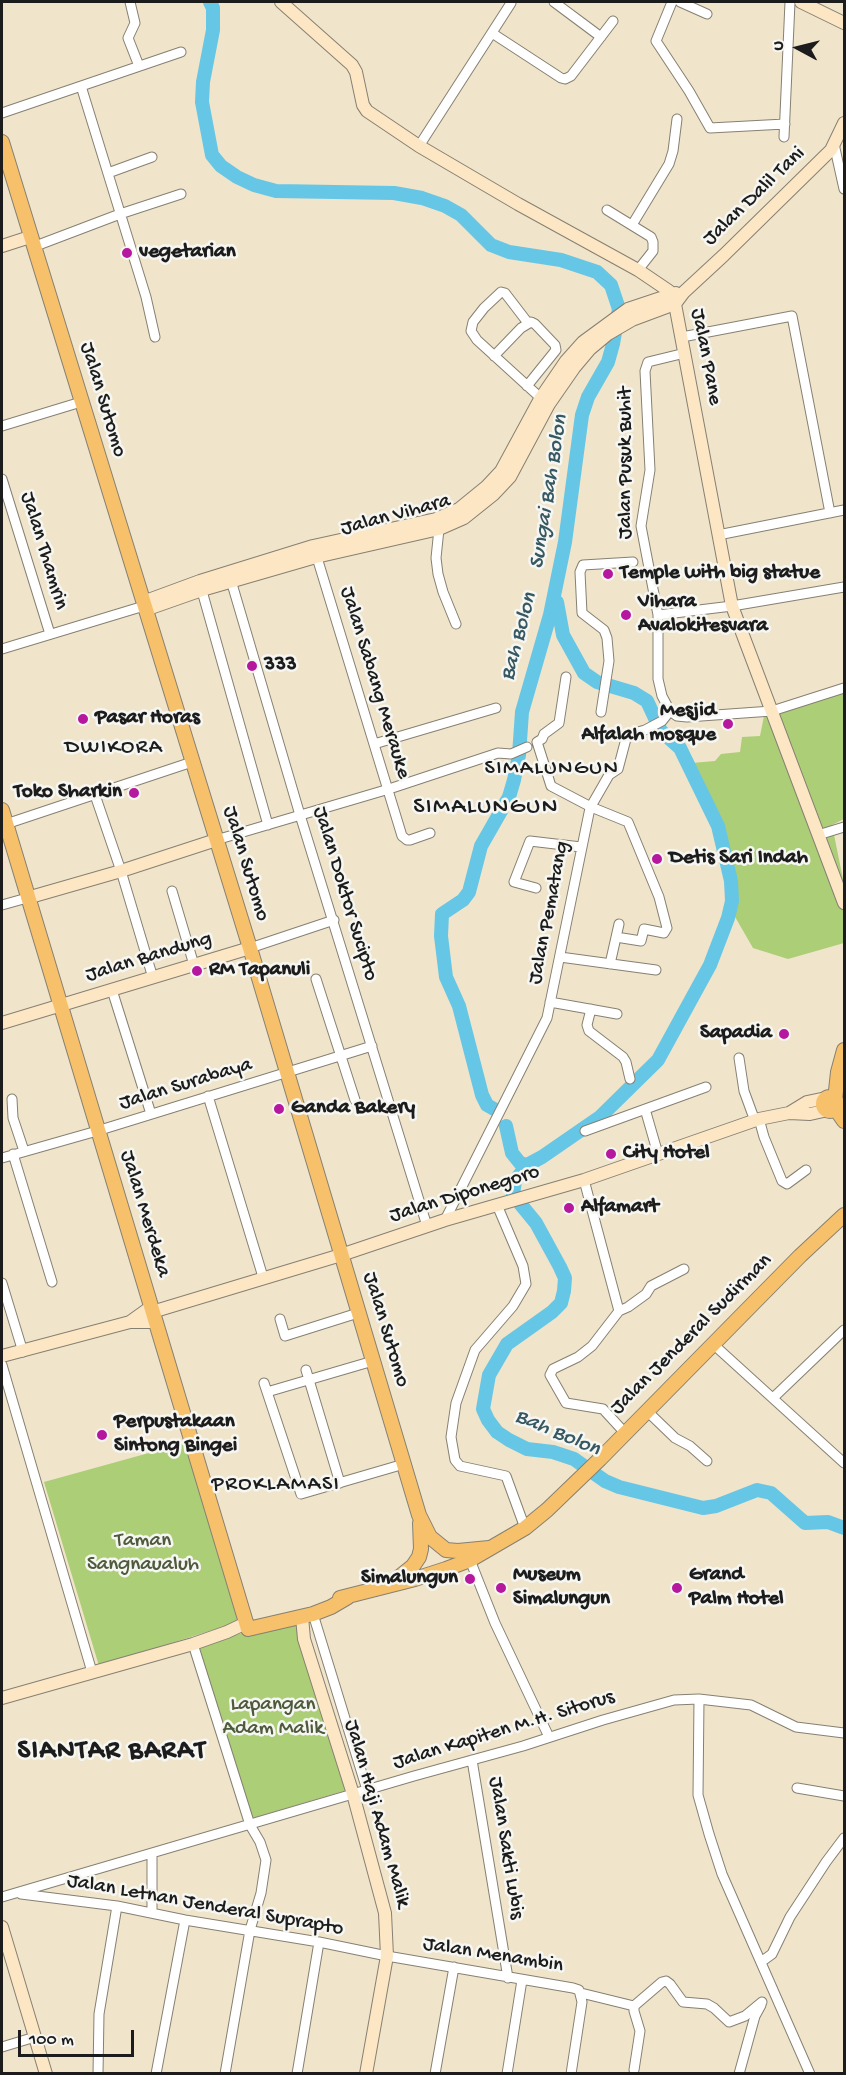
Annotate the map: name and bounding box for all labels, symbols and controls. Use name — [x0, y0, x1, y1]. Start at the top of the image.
north arrow — [768, 18, 828, 78]
text: U — [770, 40, 790, 51]
street label: Jalan Dalil Tani — [699, 142, 811, 252]
place label: vegetarian — [139, 240, 236, 266]
marker: vegetarian — [120, 246, 134, 260]
street label: Jalan Pane — [683, 306, 727, 408]
street label: Jalan Sutomo — [73, 339, 131, 461]
street label: Jalan Pusuk Buhit — [614, 387, 640, 539]
water label: Sungai Bah Bolon — [525, 413, 575, 571]
street label: Jalan Thamrin — [13, 489, 73, 613]
street label: Jalan Vihara — [339, 489, 453, 543]
place label: Temple with big statue — [620, 561, 820, 587]
marker: Temple with big statue — [601, 567, 615, 581]
street label: Jalan Sabang Merauke — [333, 584, 415, 782]
water label: Bah Bolon — [496, 590, 544, 684]
place label: Vihara Avalokitesvara — [638, 590, 768, 640]
marker: Vihara Avalokitesvara — [619, 608, 633, 622]
place label: 333 — [264, 653, 297, 679]
marker: 333 — [245, 659, 259, 673]
place label: Mesjid Alfalah mosque — [582, 699, 716, 749]
place label: Pasar Horas — [95, 706, 200, 732]
marker: Pasar Horas — [76, 712, 90, 726]
marker: Mesjid Alfalah mosque — [721, 717, 735, 731]
district label: DWIKORA — [65, 736, 163, 762]
district label: SIMALUNGUN — [485, 757, 619, 783]
place label: Toko Sharkin — [14, 780, 122, 806]
marker: Toko Sharkin — [127, 786, 141, 800]
district label: SIMALUNGUN — [413, 794, 559, 822]
street label: Jalan Sutomo — [216, 803, 274, 925]
street label: Jalan Doktor Sucipto — [305, 804, 383, 984]
street label: Jalan Pematang — [524, 839, 576, 987]
place label: Detis Sari Indah — [669, 846, 808, 872]
marker: Detis Sari Indah — [650, 852, 664, 866]
street label: Jalan Bandung — [83, 927, 215, 989]
place label: RM Tapanuli — [209, 958, 310, 984]
marker: RM Tapanuli — [190, 964, 204, 978]
place label: Sapadia — [700, 1021, 772, 1047]
marker: Sapadia — [777, 1027, 791, 1041]
street label: Jalan Surabaya — [117, 1053, 255, 1117]
place label: Ganda Bakery — [291, 1096, 415, 1122]
marker: Ganda Bakery — [272, 1102, 286, 1116]
place label: City Hotel — [623, 1141, 710, 1167]
marker: City Hotel — [604, 1147, 618, 1161]
street label: Jalan Merdeka — [113, 1148, 175, 1280]
street label: Jalan Diponegoro — [387, 1160, 543, 1230]
place label: Alfamart — [581, 1195, 659, 1221]
marker: Alfamart — [562, 1201, 576, 1215]
street label: Jalan Jenderal Sudirman — [606, 1249, 778, 1421]
street label: Jalan Sutomo — [356, 1269, 414, 1391]
water label: Bah Bolon — [510, 1404, 604, 1464]
place label: Perpustakaan Sintong Bingei — [114, 1410, 237, 1460]
marker: Perpustakaan Sintong Bingei — [95, 1428, 109, 1442]
district label: PROKLAMASI — [212, 1473, 340, 1499]
park label: Taman Sangnaualuh — [87, 1529, 199, 1579]
place label: Museum Simalungun — [513, 1563, 610, 1613]
place label: Grand Palm Hotel — [689, 1563, 784, 1613]
place label: Simalungun — [361, 1566, 458, 1592]
marker: Simalungun — [463, 1572, 477, 1586]
marker: Museum Simalungun — [494, 1581, 508, 1595]
marker: Grand Palm Hotel — [670, 1581, 684, 1595]
street label: Jalan Kapiten M.H. Sitorus — [390, 1685, 618, 1777]
park label: Lapangan Adam Malik — [222, 1693, 324, 1743]
street label: Jalan Haji Adam Malik — [337, 1717, 415, 1911]
district label: SIANTAR BARAT — [17, 1737, 207, 1769]
street label: Jalan Sakti Lubis — [481, 1775, 529, 1921]
street label: Jalan Letnan Jenderal Suprapto — [65, 1869, 345, 1943]
street label: Jalan Menambin — [421, 1932, 565, 1980]
scale bar — [21, 2018, 136, 2056]
text: 100 m — [29, 2030, 74, 2051]

